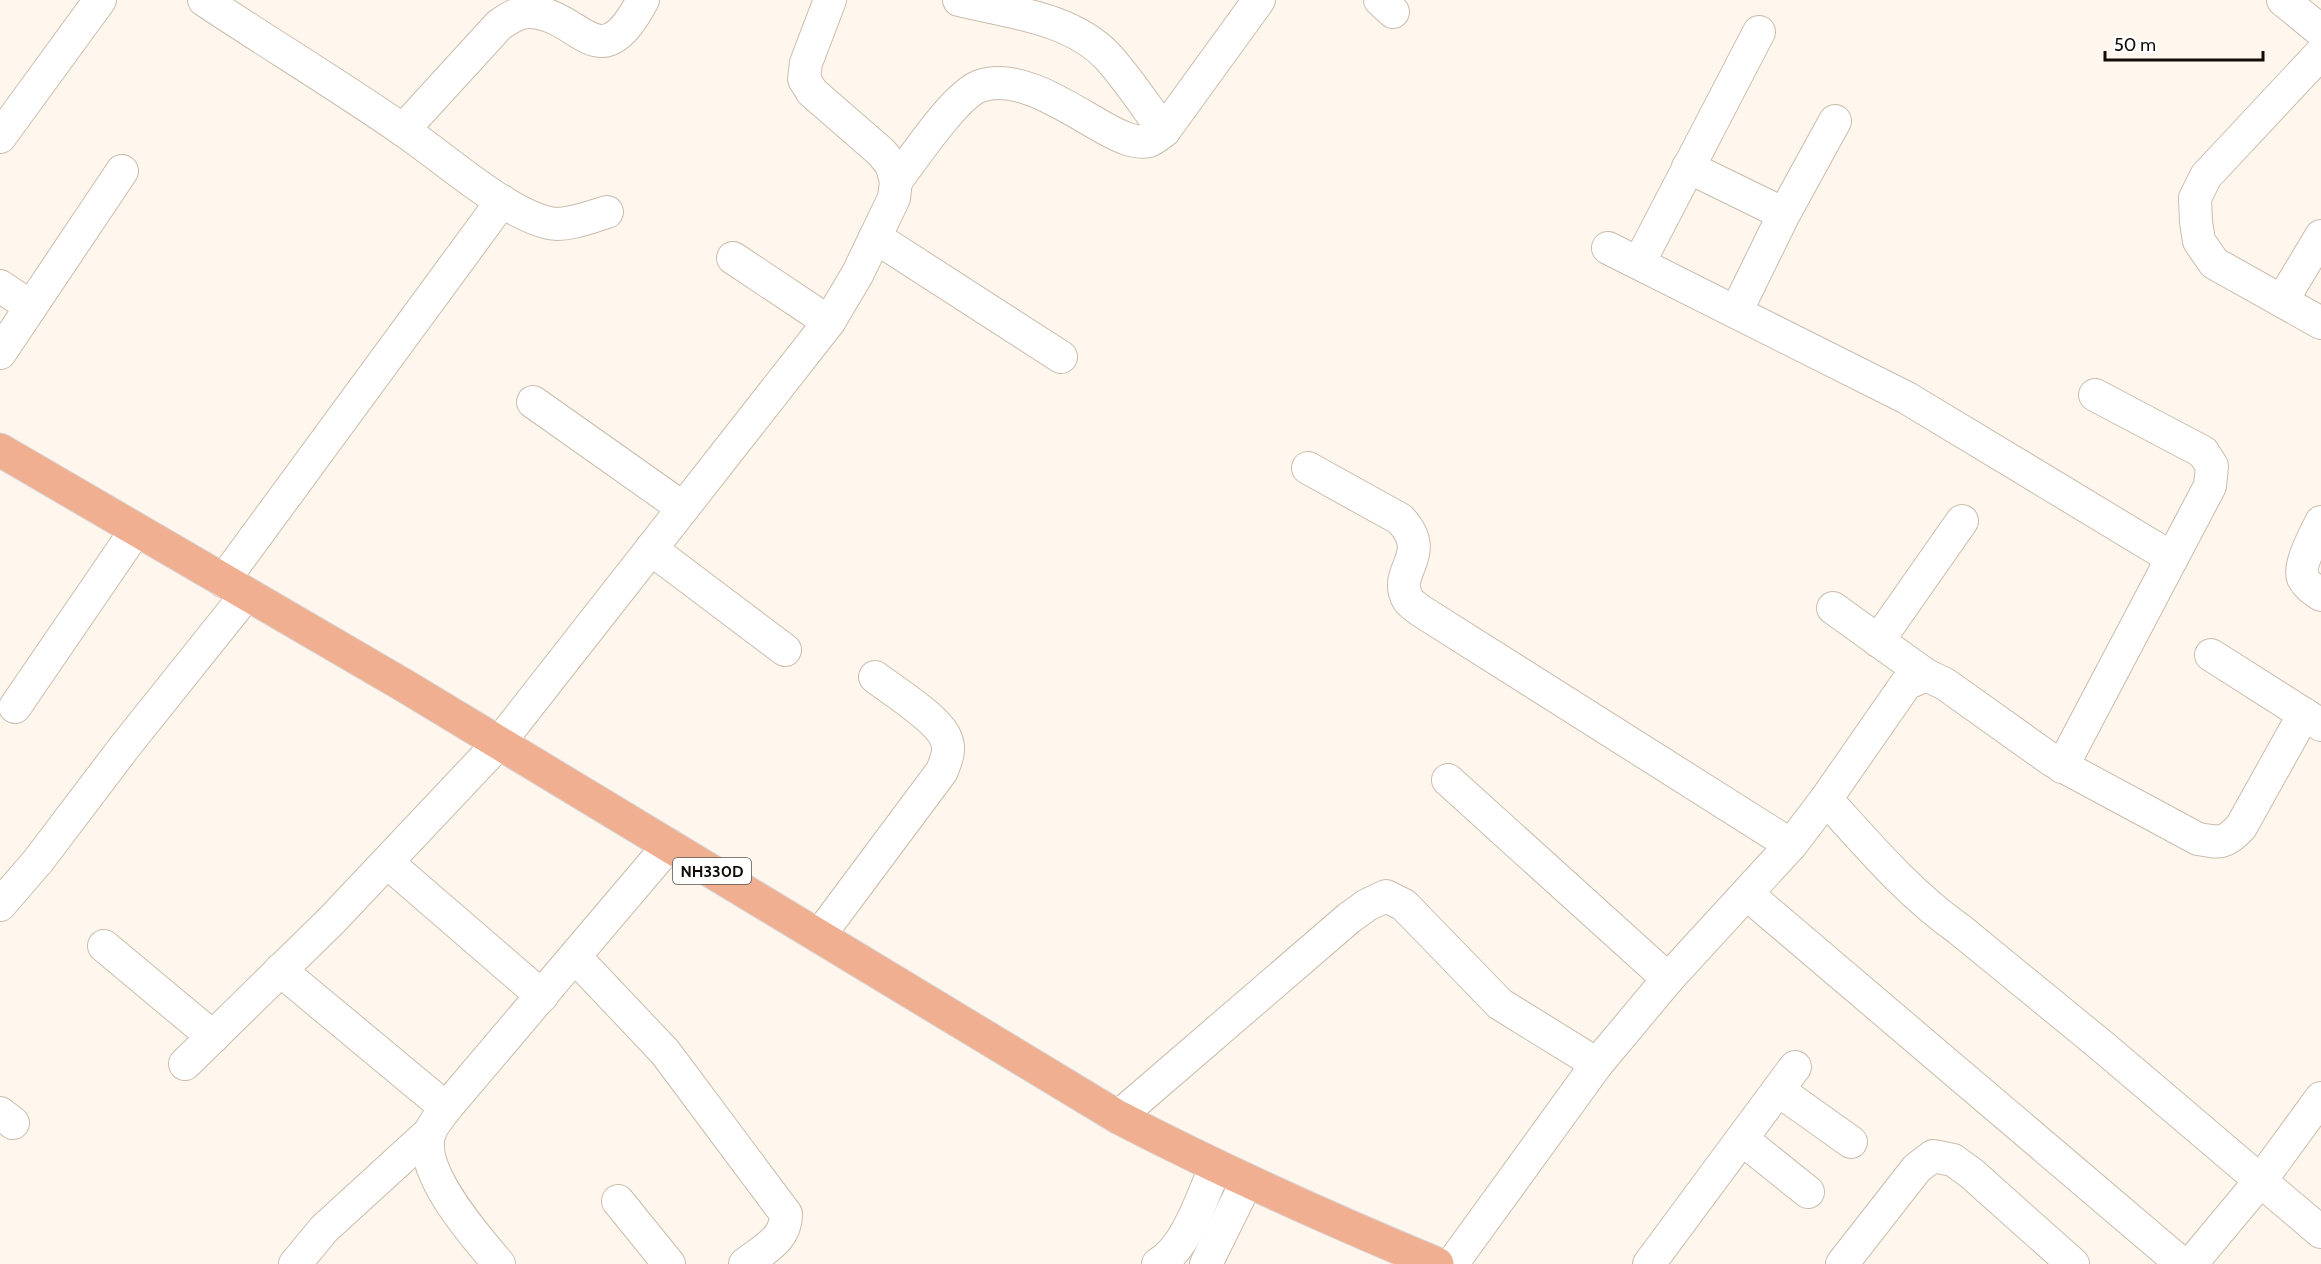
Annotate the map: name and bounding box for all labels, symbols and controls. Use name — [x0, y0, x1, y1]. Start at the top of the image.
scale bar — [2105, 24, 2262, 62]
text: 50 m — [2114, 34, 2156, 56]
road number: NH330D — [673, 858, 751, 884]

